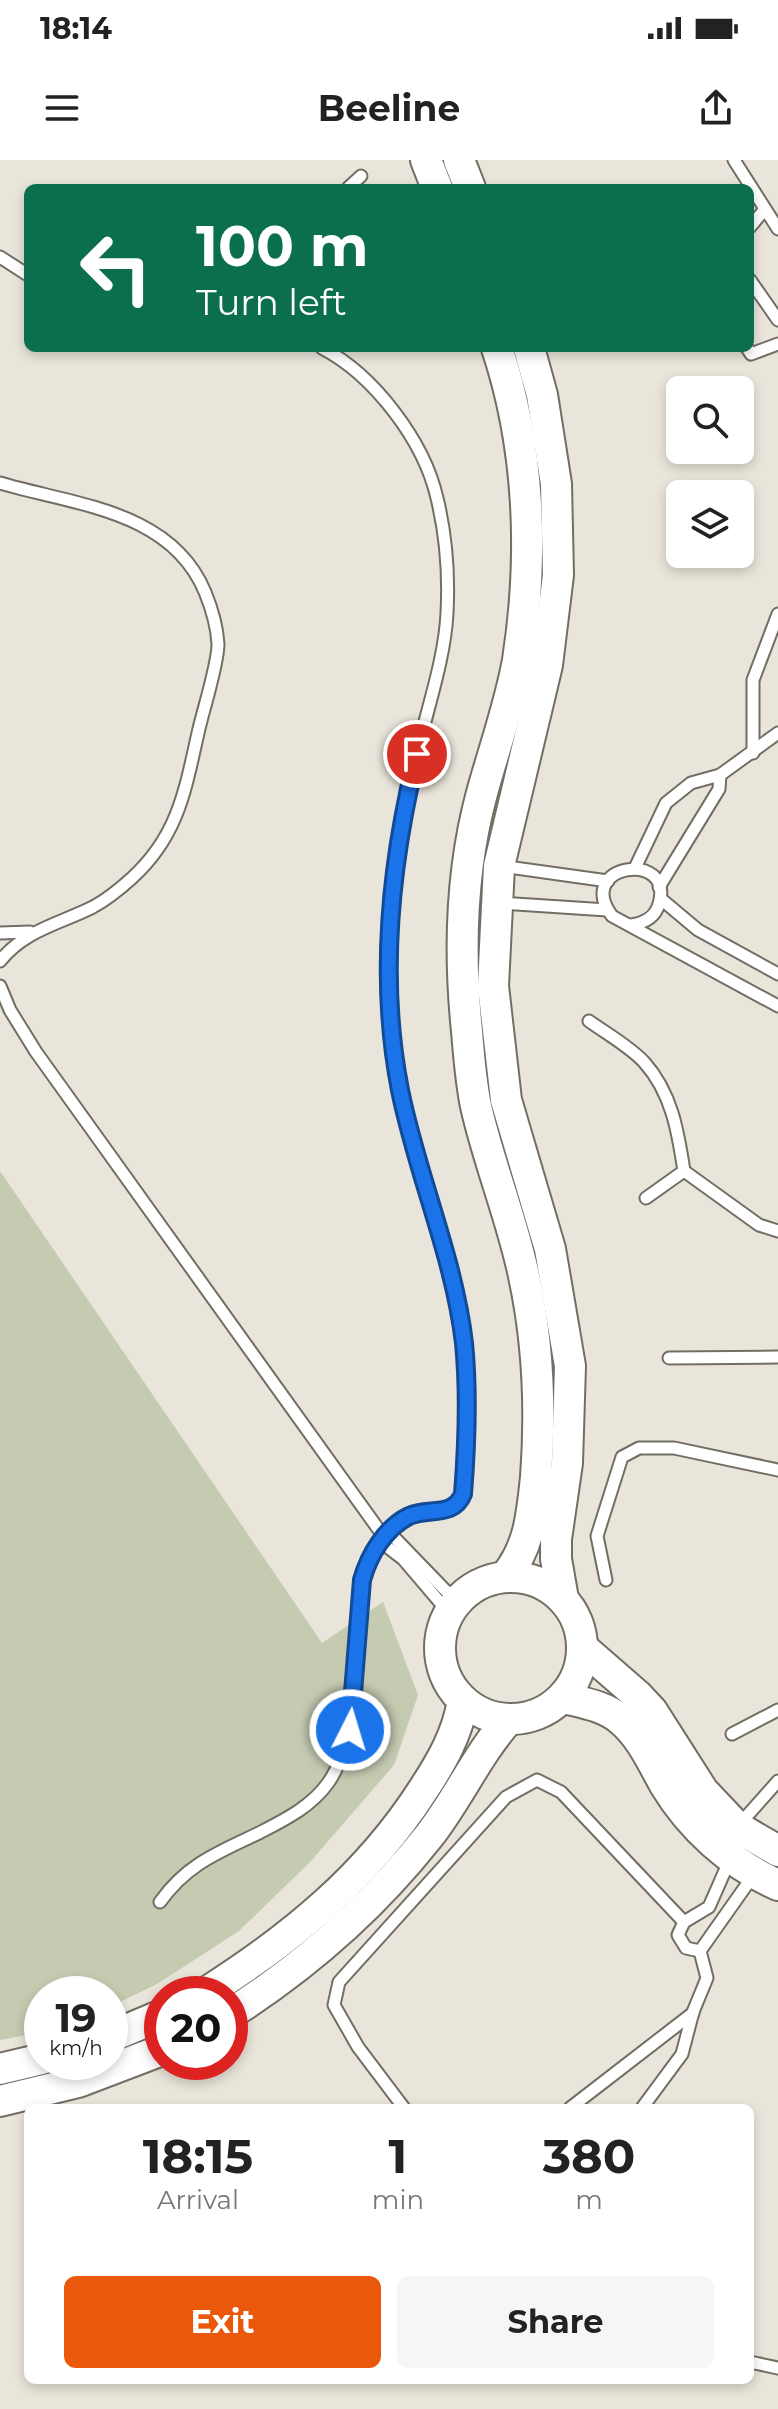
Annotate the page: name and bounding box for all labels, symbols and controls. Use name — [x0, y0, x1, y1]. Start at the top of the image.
text: 18:14 — [40, 10, 112, 47]
icon: menu — [40, 86, 84, 130]
text: Beeline — [318, 86, 460, 130]
icon: share — [694, 86, 738, 130]
text: 100 m — [196, 212, 369, 280]
icon: left — [64, 216, 168, 320]
text: Turn left — [196, 280, 347, 324]
map controls — [666, 376, 754, 568]
button: search — [666, 376, 754, 464]
button: layers — [666, 480, 754, 568]
pin — [383, 720, 451, 788]
icon: arrive — [395, 732, 439, 776]
position arrow — [308, 1688, 392, 1772]
speed limit sign: 20 — [144, 1976, 248, 2080]
text: 19 — [55, 1993, 97, 2042]
text: km/h — [49, 2036, 103, 2060]
text: 18:15 — [143, 2127, 253, 2185]
text: 1 — [388, 2127, 407, 2185]
text: 380 — [543, 2127, 635, 2185]
text: Arrival — [157, 2184, 239, 2216]
text: min — [372, 2184, 424, 2216]
text: m — [575, 2184, 603, 2216]
button: Exit — [64, 2276, 381, 2368]
button: Share — [397, 2276, 714, 2368]

